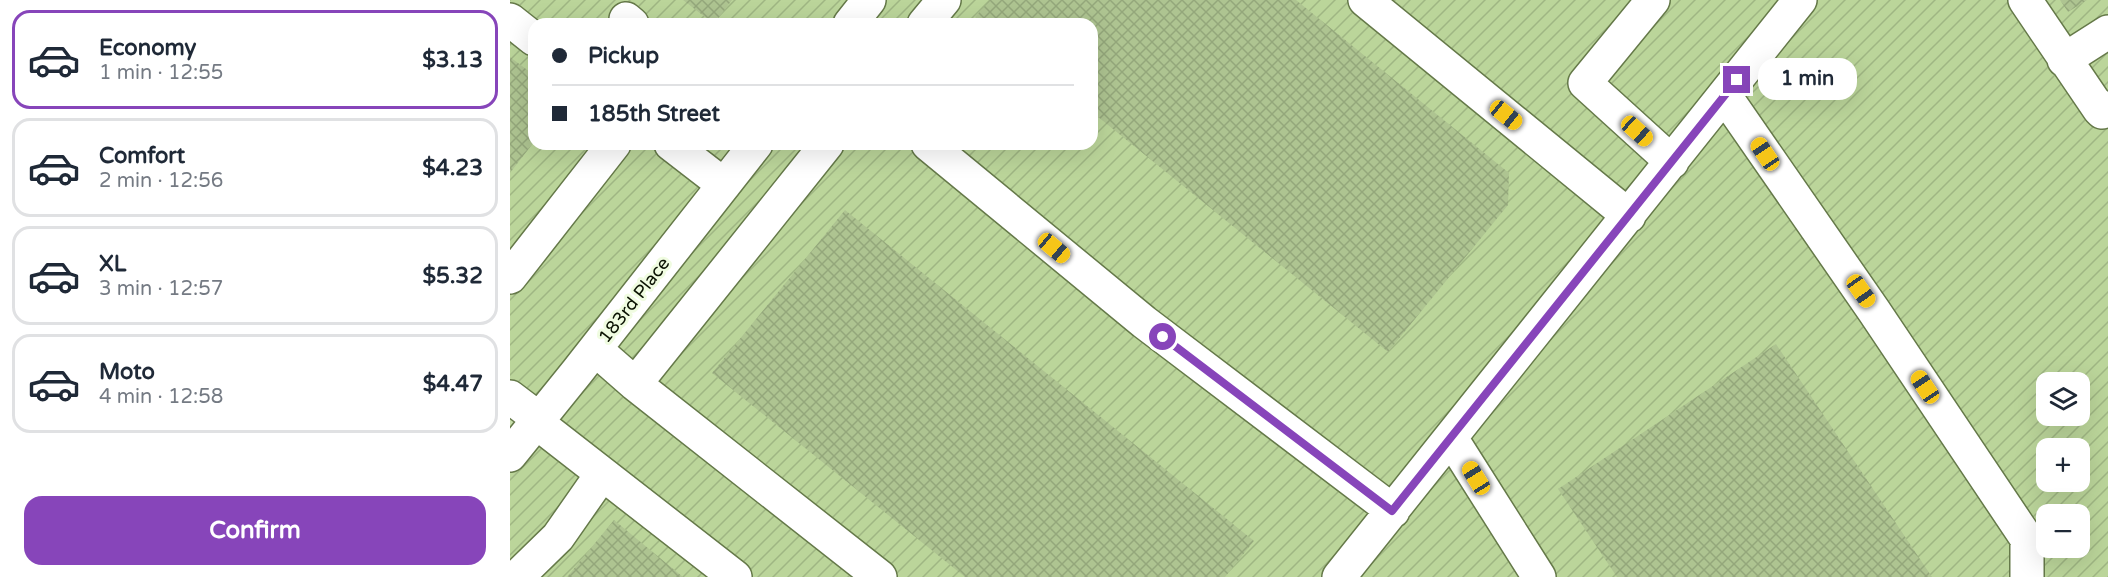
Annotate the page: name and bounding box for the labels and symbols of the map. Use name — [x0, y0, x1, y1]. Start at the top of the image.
callout: 1 min — [1758, 59, 1857, 101]
route end — [1723, 66, 1750, 93]
car — [1486, 97, 1526, 133]
car — [1618, 112, 1656, 150]
car — [1747, 134, 1783, 174]
car — [1034, 230, 1074, 266]
street label: 183rd Place — [594, 253, 674, 347]
car — [1843, 271, 1879, 311]
route start — [1149, 323, 1176, 350]
car — [1907, 367, 1943, 407]
car — [1459, 458, 1493, 498]

